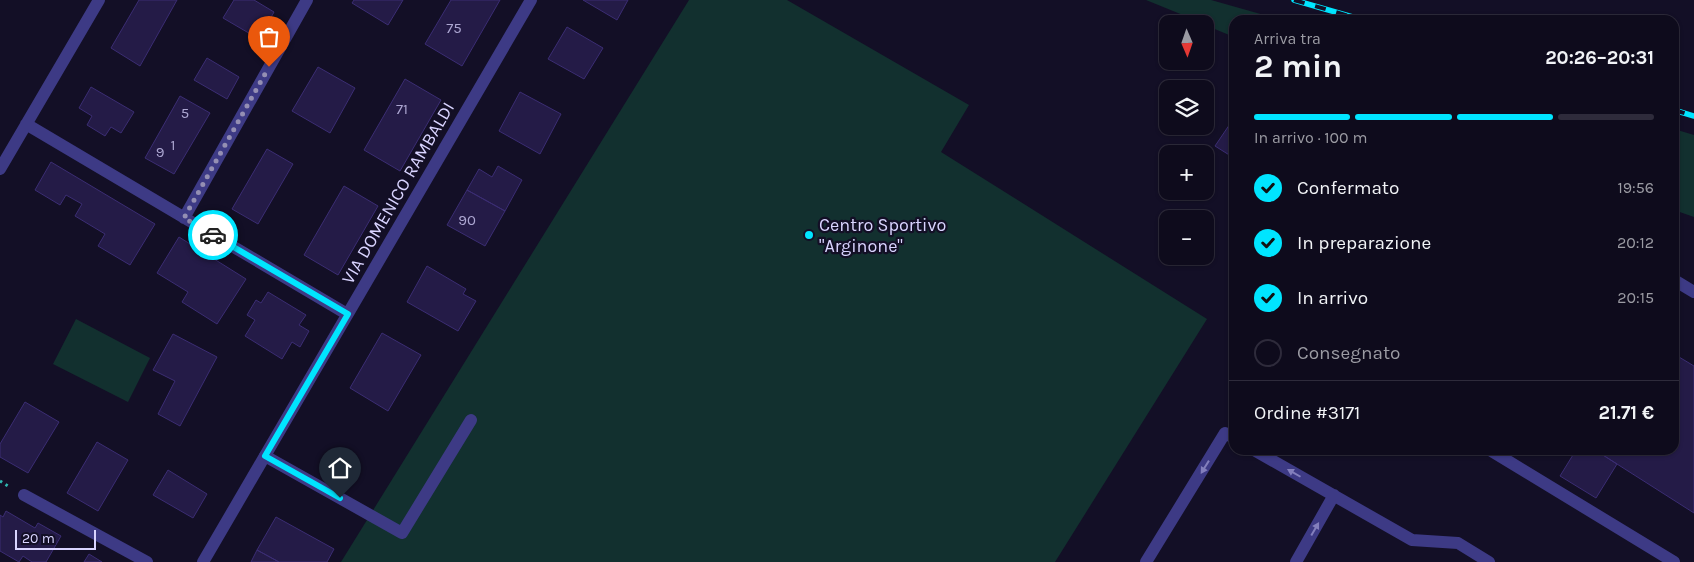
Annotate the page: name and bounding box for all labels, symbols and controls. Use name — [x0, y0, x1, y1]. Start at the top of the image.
north arrow — [1159, 15, 1214, 70]
map controls — [1159, 15, 1214, 265]
pin — [248, 16, 290, 67]
house number: 75 — [446, 19, 462, 37]
icon: bag — [255, 23, 283, 51]
text: Arriva tra — [1254, 29, 1321, 48]
text: 20:26–20:31 — [1545, 47, 1654, 69]
text: 2 min — [1254, 48, 1342, 85]
button: layers — [1159, 80, 1214, 135]
street label: VIA DOMENICO RAMBALDI — [337, 98, 459, 288]
house number: 71 — [396, 100, 408, 118]
house number: 5 — [181, 104, 189, 122]
text: In arrivo · 100 m — [1254, 128, 1367, 147]
house number: 1 — [171, 136, 175, 154]
house number: 9 — [156, 143, 164, 161]
button: + — [1159, 145, 1214, 200]
icon: check — [1254, 174, 1282, 202]
text: Confermato — [1297, 177, 1399, 199]
text: 19:56 — [1618, 178, 1654, 197]
courier — [188, 210, 238, 260]
button: − — [1159, 210, 1214, 265]
house number: 90 — [458, 211, 476, 229]
place label: Centro Sportivo "Arginone" — [819, 214, 946, 257]
icon: car — [199, 221, 227, 249]
marker: Centro Sportivo "Arginone" — [803, 229, 815, 241]
icon: check — [1254, 229, 1282, 257]
text: In preparazione — [1297, 232, 1431, 254]
text: 20:12 — [1617, 233, 1654, 252]
icon: check — [1254, 284, 1282, 312]
text: In arrivo — [1297, 287, 1368, 309]
text: 20:15 — [1617, 288, 1654, 307]
text: Consegnato — [1297, 342, 1400, 364]
text: Ordine #3171 — [1254, 402, 1360, 424]
text: 21.71 € — [1599, 402, 1654, 424]
pin — [319, 447, 361, 498]
icon: home — [326, 454, 354, 482]
one-way arrow — [1200, 460, 1209, 473]
one-way arrow — [1288, 468, 1301, 477]
one-way arrow — [1311, 521, 1319, 536]
scale bar — [15, 527, 96, 550]
text: 20 m — [22, 530, 55, 547]

